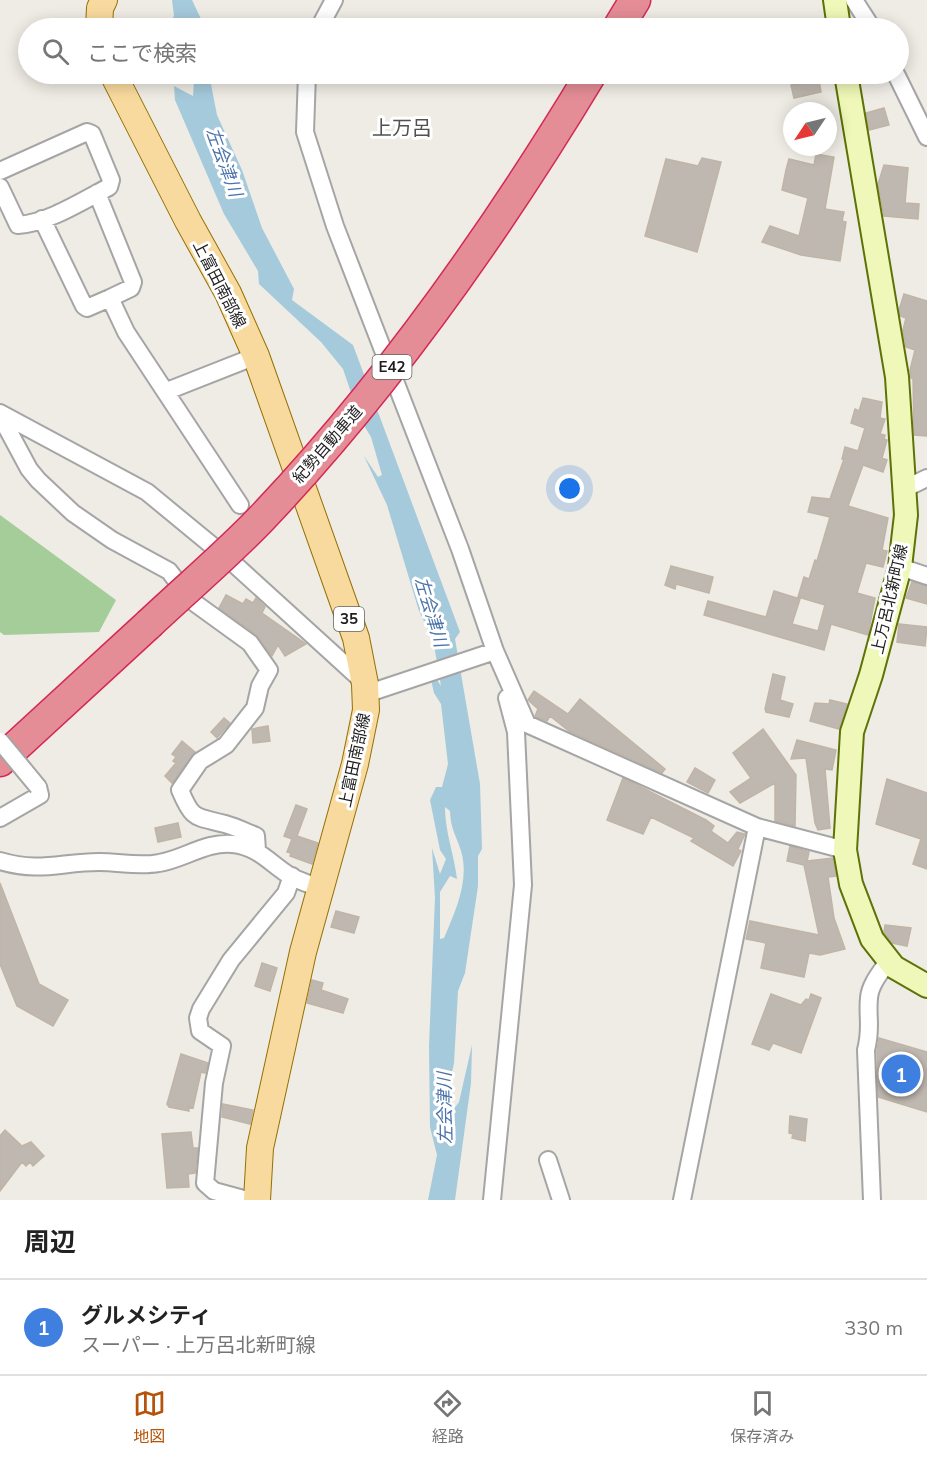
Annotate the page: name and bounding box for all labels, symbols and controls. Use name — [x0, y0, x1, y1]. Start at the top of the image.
search box — [18, 18, 909, 84]
icon: search — [39, 35, 72, 68]
text: ここで検索 — [87, 39, 197, 67]
north arrow — [783, 102, 837, 156]
district label: 上万呂 — [372, 115, 432, 140]
water label: 左会津川 — [201, 124, 248, 201]
street label: 上富田南部線 — [189, 237, 251, 331]
road number: E42 — [372, 355, 412, 379]
street label: 紀勢自動車道 — [288, 401, 366, 487]
your location — [555, 474, 584, 503]
street label: 上万呂北新町線 — [867, 542, 911, 656]
water label: 左会津川 — [410, 574, 454, 652]
road number: 35 — [334, 607, 364, 631]
street label: 上富田南部線 — [334, 711, 374, 809]
pin: 1 — [882, 1052, 920, 1096]
water label: 左会津川 — [432, 1070, 457, 1144]
text: 周辺 — [24, 1225, 76, 1258]
text: グルメシティ — [81, 1301, 212, 1329]
text: 1 — [38, 1315, 50, 1340]
text: 330 m — [844, 1315, 903, 1340]
text: スーパー · 上万呂北新町線 — [81, 1332, 316, 1357]
tab: 地図 — [133, 1387, 166, 1447]
tab: 経路 — [431, 1387, 464, 1447]
tab: 保存済み — [730, 1387, 794, 1447]

